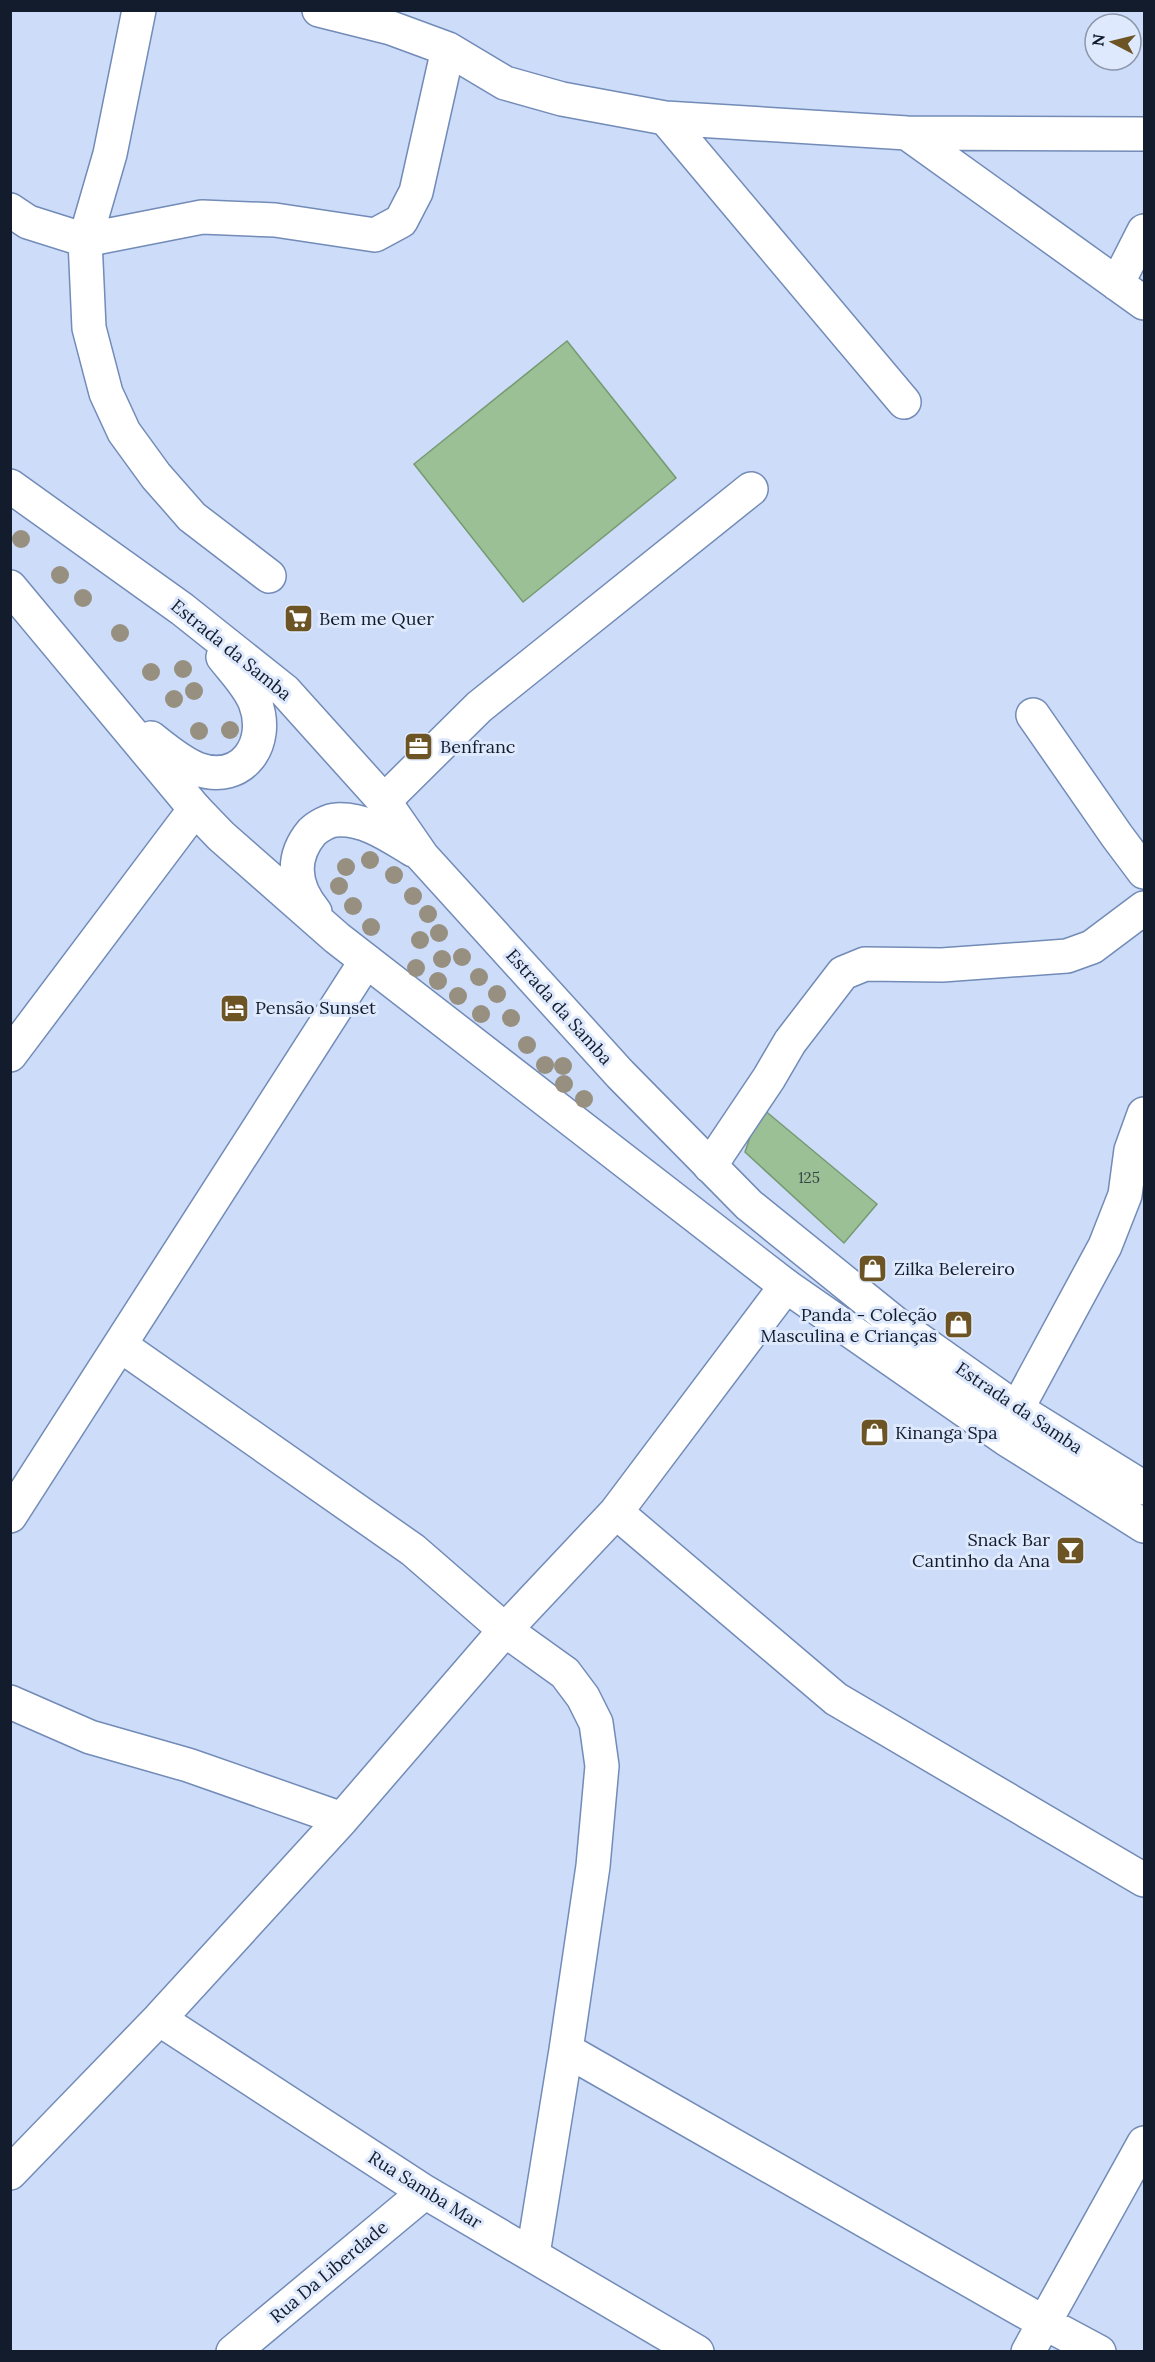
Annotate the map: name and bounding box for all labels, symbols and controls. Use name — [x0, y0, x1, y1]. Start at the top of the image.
north arrow — [1083, 12, 1143, 72]
text: N — [1087, 33, 1109, 48]
street label: Estrada da Samba — [166, 594, 296, 705]
supermarket icon: Bem me Quer — [282, 603, 314, 635]
place label: Bem me Quer — [319, 607, 434, 630]
office icon: Benfranc — [403, 731, 435, 763]
place label: Benfranc — [440, 735, 515, 758]
street label: Estrada da Samba — [501, 944, 618, 1069]
hotel icon: Pensão Sunset — [218, 992, 250, 1024]
place label: Pensão Sunset — [255, 996, 376, 1019]
house number: 125 — [798, 1168, 820, 1187]
shop icon: Zilka Belereiro — [857, 1253, 889, 1285]
place label: Zilka Belereiro — [894, 1257, 1015, 1280]
place label: Panda - Coleção Masculina e Crianças — [760, 1303, 937, 1347]
shop icon: Panda - Coleção Masculina e Crianças — [942, 1309, 974, 1341]
street label: Estrada da Samba — [951, 1357, 1087, 1459]
shop icon: Kinanga Spa — [858, 1417, 890, 1449]
place label: Kinanga Spa — [895, 1421, 998, 1444]
place label: Snack Bar Cantinho da Ana — [912, 1528, 1050, 1572]
bar icon: Snack Bar Cantinho da Ana — [1055, 1534, 1087, 1566]
street label: Rua Samba Mar — [364, 2145, 487, 2234]
street label: Rua Da Liberdade — [265, 2215, 393, 2328]

